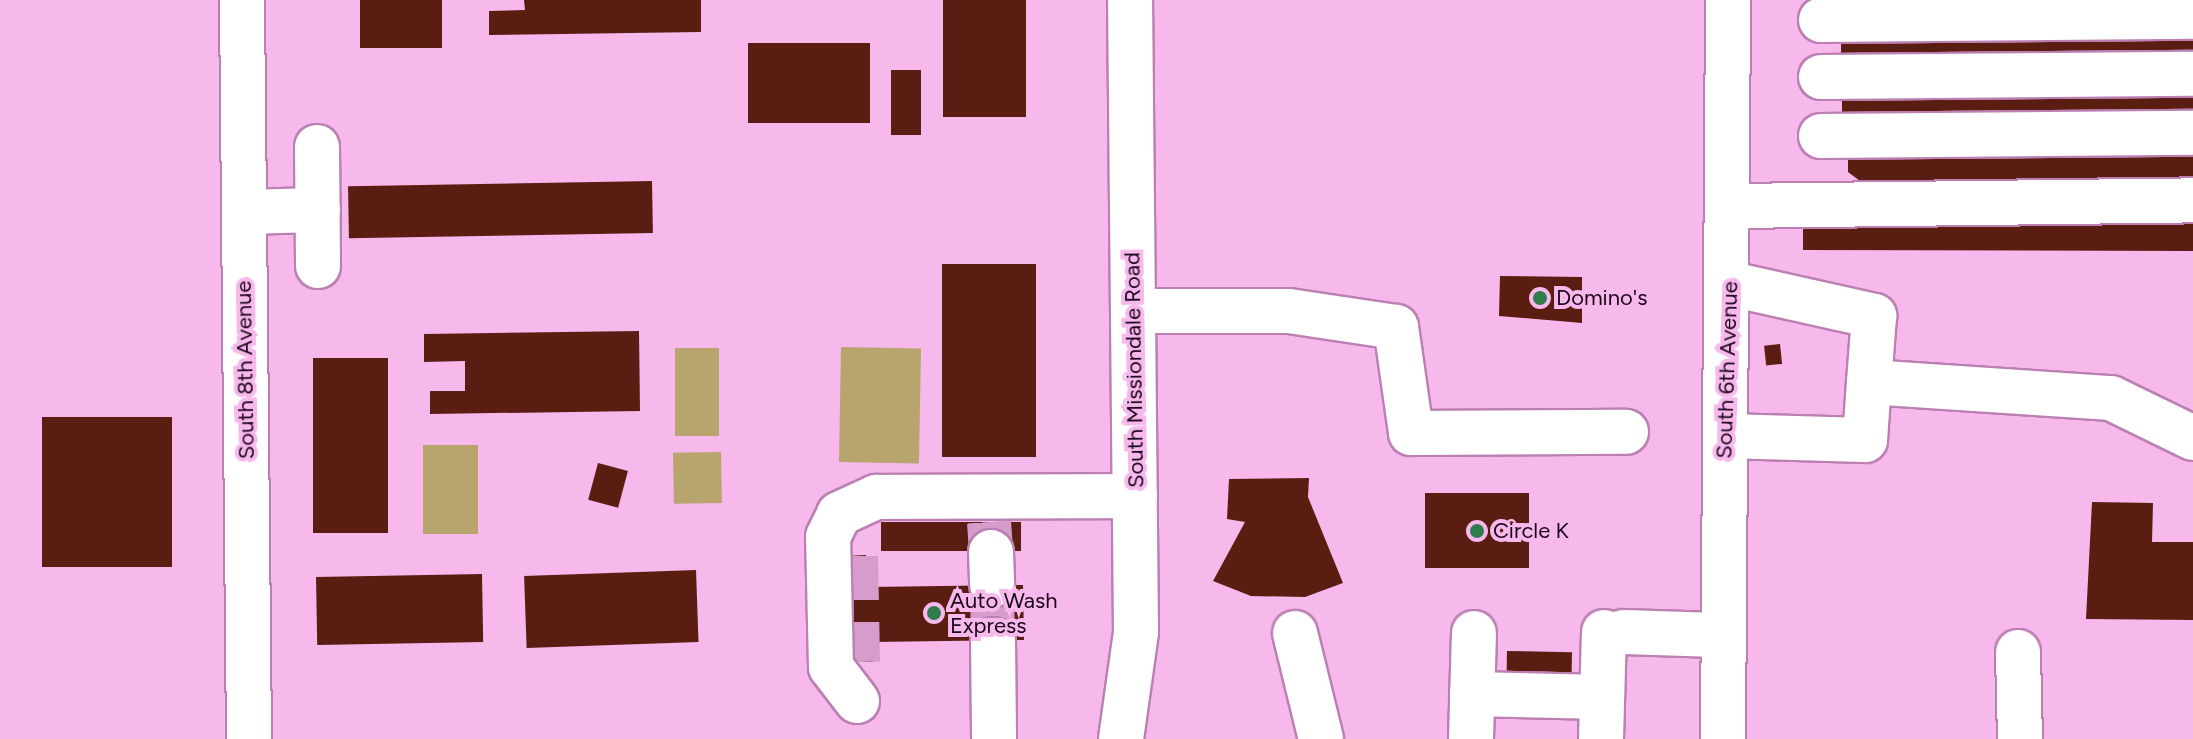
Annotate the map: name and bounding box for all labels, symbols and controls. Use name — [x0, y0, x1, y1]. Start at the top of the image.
street label: South Missiondale Road — [1119, 252, 1149, 488]
street label: South 8th Avenue — [230, 281, 260, 459]
street label: South 6th Avenue — [1711, 281, 1743, 459]
place label: Domino's — [1556, 285, 1647, 311]
marker: Domino's — [1531, 289, 1549, 307]
place label: Circle K — [1493, 518, 1569, 544]
marker: Circle K — [1468, 522, 1486, 540]
place label: Auto Wash Express — [950, 587, 1058, 638]
marker: Auto Wash Express — [925, 604, 943, 622]

